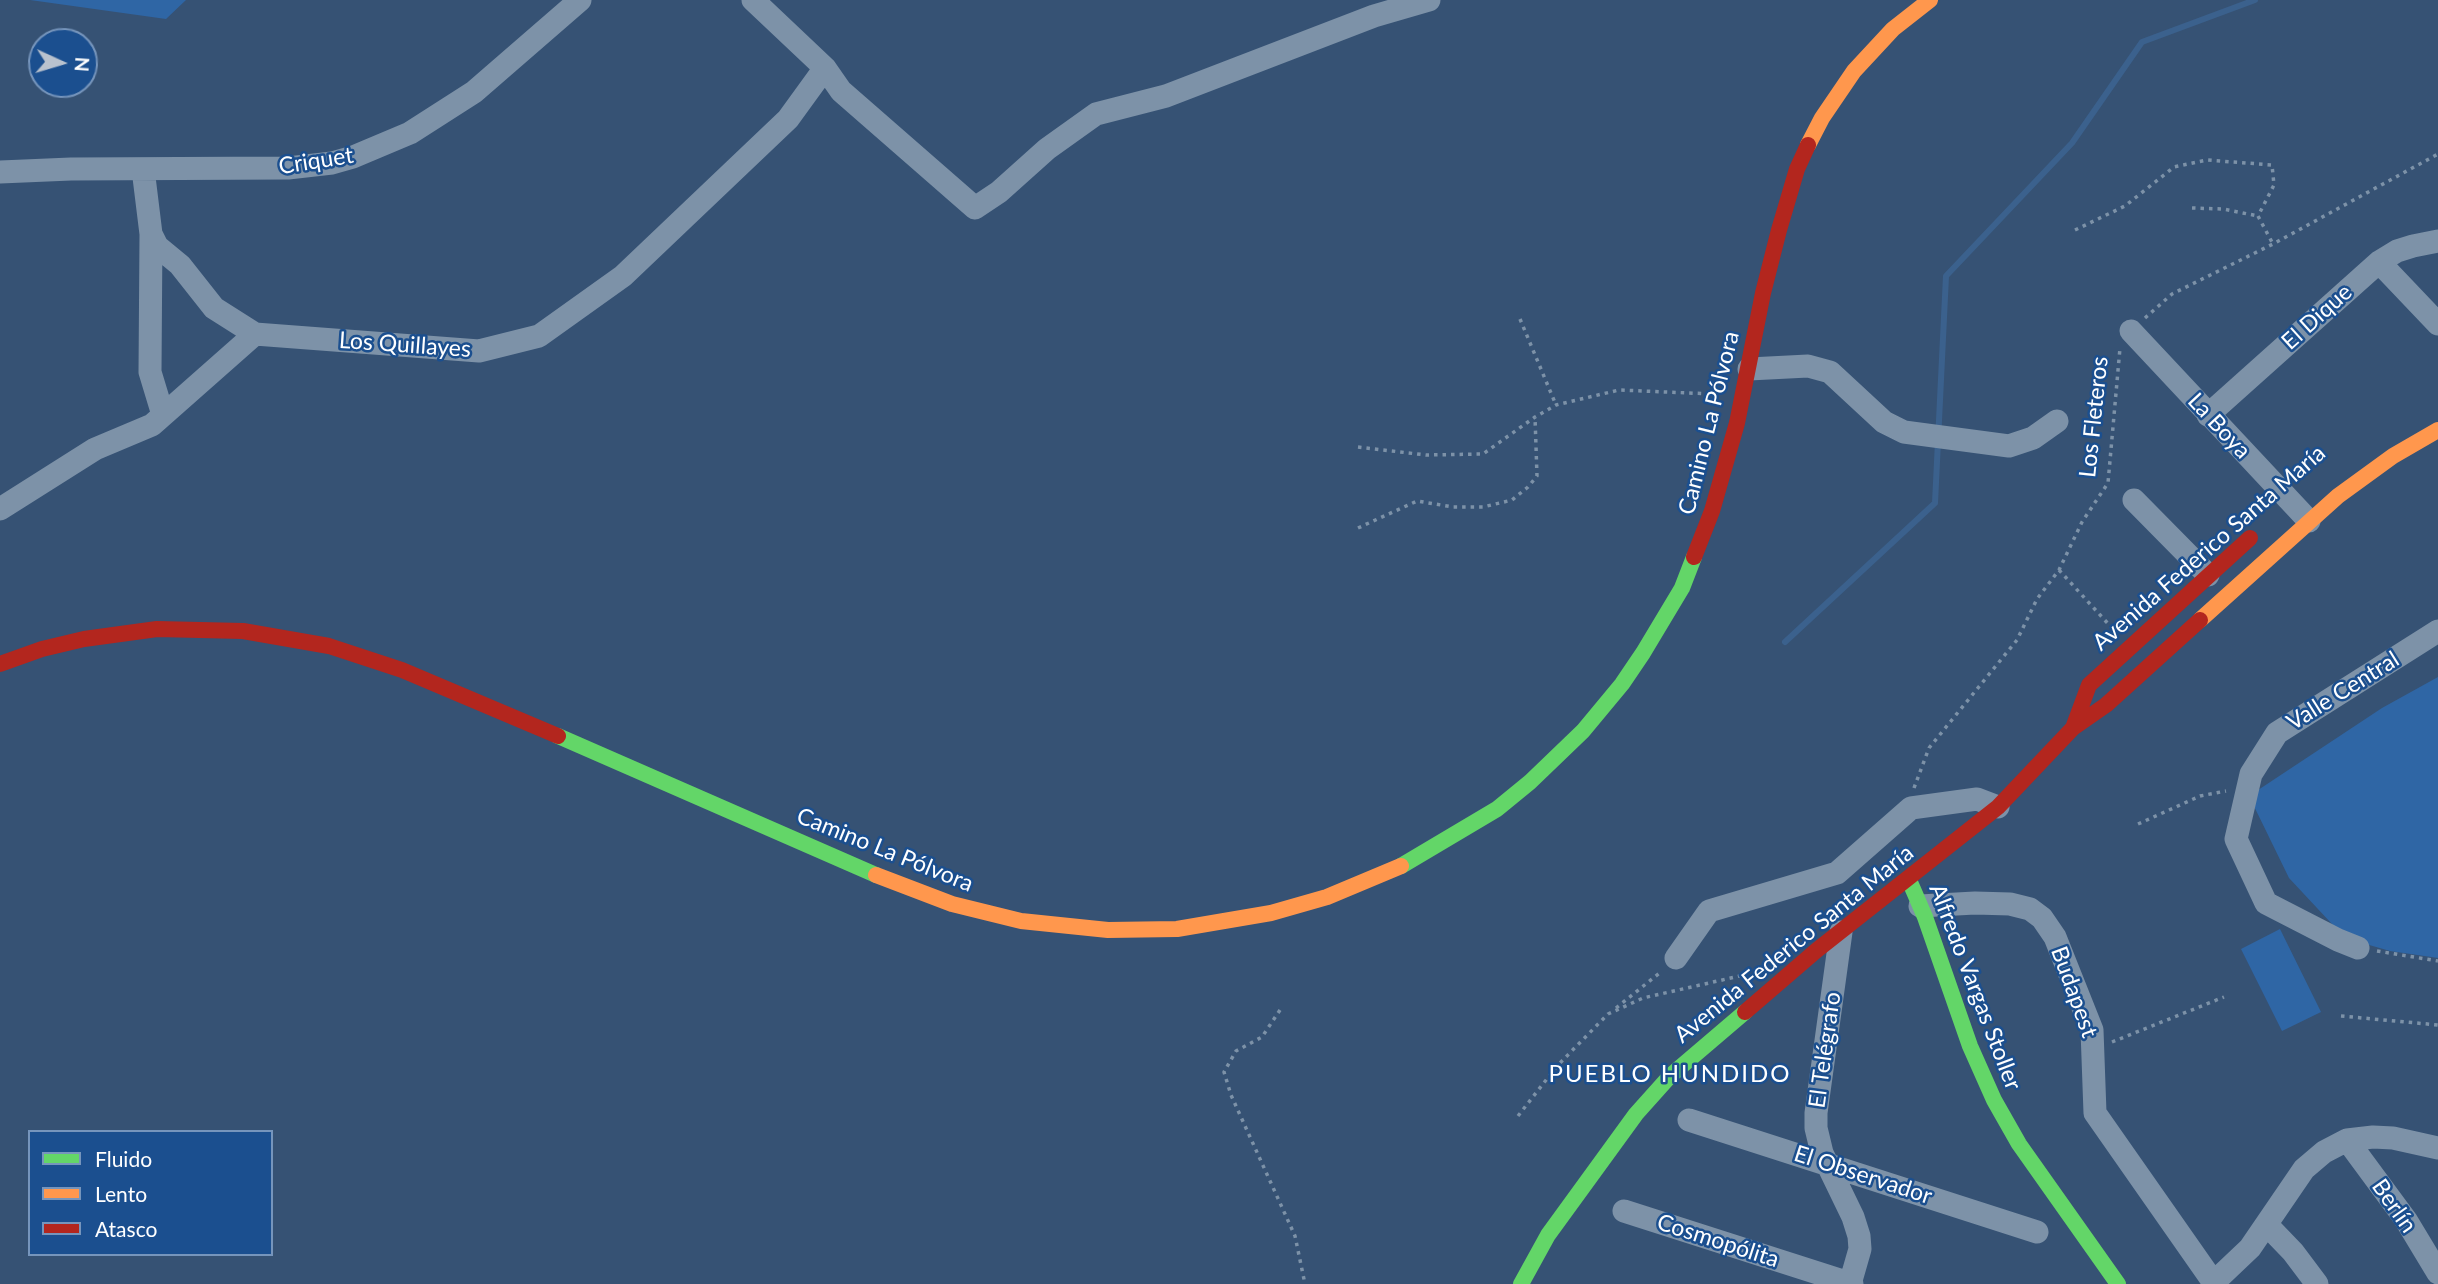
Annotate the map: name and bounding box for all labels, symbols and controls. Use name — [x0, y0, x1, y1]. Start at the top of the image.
north arrow — [28, 28, 98, 98]
text: N — [70, 56, 94, 72]
street label: Criquet — [277, 141, 355, 181]
street label: El Dique — [2276, 278, 2358, 356]
street label: Los Quillayes — [338, 327, 472, 363]
street label: Camino La Pólvora — [1673, 328, 1745, 518]
street label: Los Fleteros — [2074, 355, 2114, 479]
street label: La Boya — [2182, 387, 2256, 465]
street label: Avenida Federico Santa María — [2087, 439, 2331, 657]
street label: Valle Central — [2282, 646, 2404, 736]
street label: Camino La Pólvora — [793, 802, 977, 898]
street label: Avenida Federico Santa María — [1669, 839, 1919, 1049]
street label: Alfredo Vargas Stoller — [1923, 880, 2027, 1094]
street label: Budapest — [2045, 943, 2103, 1041]
street label: El Telégrafo — [1803, 990, 1847, 1110]
district label: PUEBLO HUNDIDO — [1550, 1060, 1790, 1088]
legend — [28, 1130, 273, 1256]
street label: El Observador — [1791, 1140, 1935, 1210]
text: Fluido — [95, 1146, 152, 1171]
street label: Berlín — [2366, 1174, 2422, 1238]
text: Lento — [95, 1181, 147, 1206]
street label: Cosmopólita — [1654, 1208, 1782, 1274]
text: Atasco — [95, 1216, 157, 1241]

